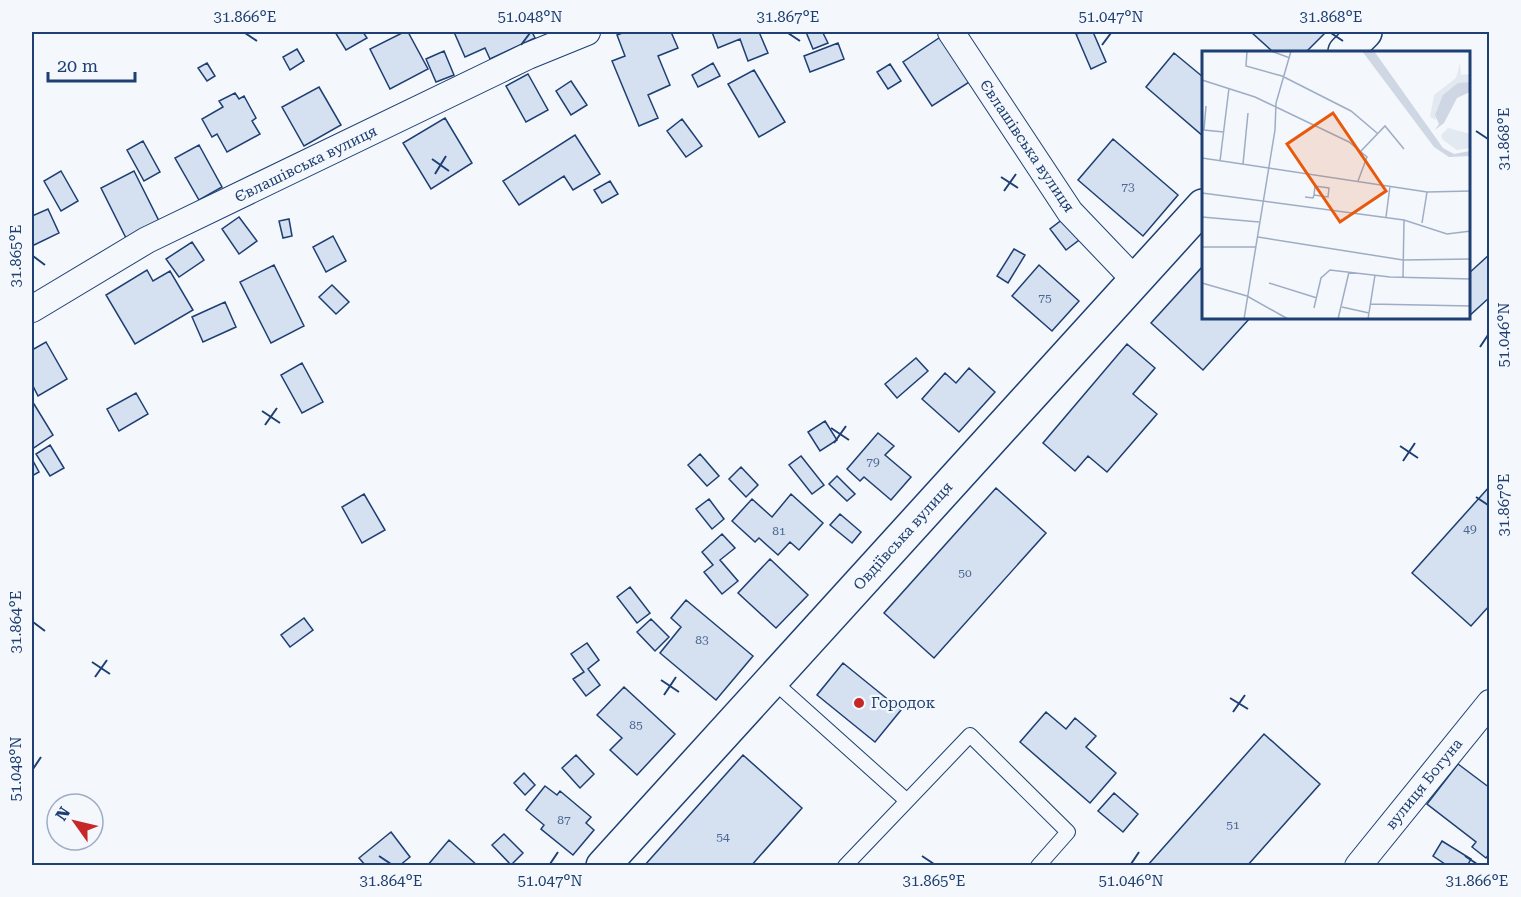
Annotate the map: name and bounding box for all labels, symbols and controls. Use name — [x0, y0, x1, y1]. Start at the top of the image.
text: 31.866°E — [214, 8, 276, 26]
text: 51.048°N — [497, 8, 563, 26]
text: 31.867°E — [757, 8, 819, 26]
text: 51.047°N — [1078, 8, 1144, 26]
text: 31.868°E — [1300, 8, 1362, 26]
scale bar — [48, 45, 135, 83]
inset map — [1202, 51, 1470, 320]
text: 20 m — [57, 55, 98, 76]
street label: Євлашівська вулиця — [976, 76, 1078, 216]
text: 31.868°E — [1495, 108, 1513, 170]
street label: Євлашівська вулиця — [232, 122, 380, 206]
house number: 73 — [1121, 180, 1135, 194]
text: 31.865°E — [7, 225, 25, 287]
house number: 75 — [1038, 291, 1052, 305]
text: 51.046°N — [1495, 302, 1513, 368]
house number: 79 — [866, 455, 880, 469]
text: 31.867°E — [1495, 474, 1513, 536]
street label: Овдіївська вулиця — [850, 478, 956, 594]
house number: 49 — [1463, 522, 1477, 536]
house number: 81 — [772, 524, 786, 538]
house number: 50 — [958, 566, 972, 580]
text: 31.864°E — [7, 591, 25, 653]
house number: 83 — [695, 633, 709, 647]
place label: Городок — [871, 694, 936, 712]
marker: Городок — [852, 696, 866, 710]
house number: 85 — [629, 718, 643, 732]
street label: вулиця Богуна — [1382, 735, 1466, 833]
text: 51.048°N — [7, 736, 25, 802]
north arrow — [45, 792, 105, 852]
text: N — [52, 803, 74, 824]
house number: 87 — [557, 813, 571, 827]
house number: 51 — [1226, 818, 1240, 832]
house number: 54 — [716, 830, 730, 844]
text: 31.864°E — [360, 872, 422, 890]
text: 51.047°N — [517, 872, 583, 890]
text: 31.865°E — [903, 872, 965, 890]
text: 51.046°N — [1098, 872, 1164, 890]
text: 31.866°E — [1446, 872, 1508, 890]

